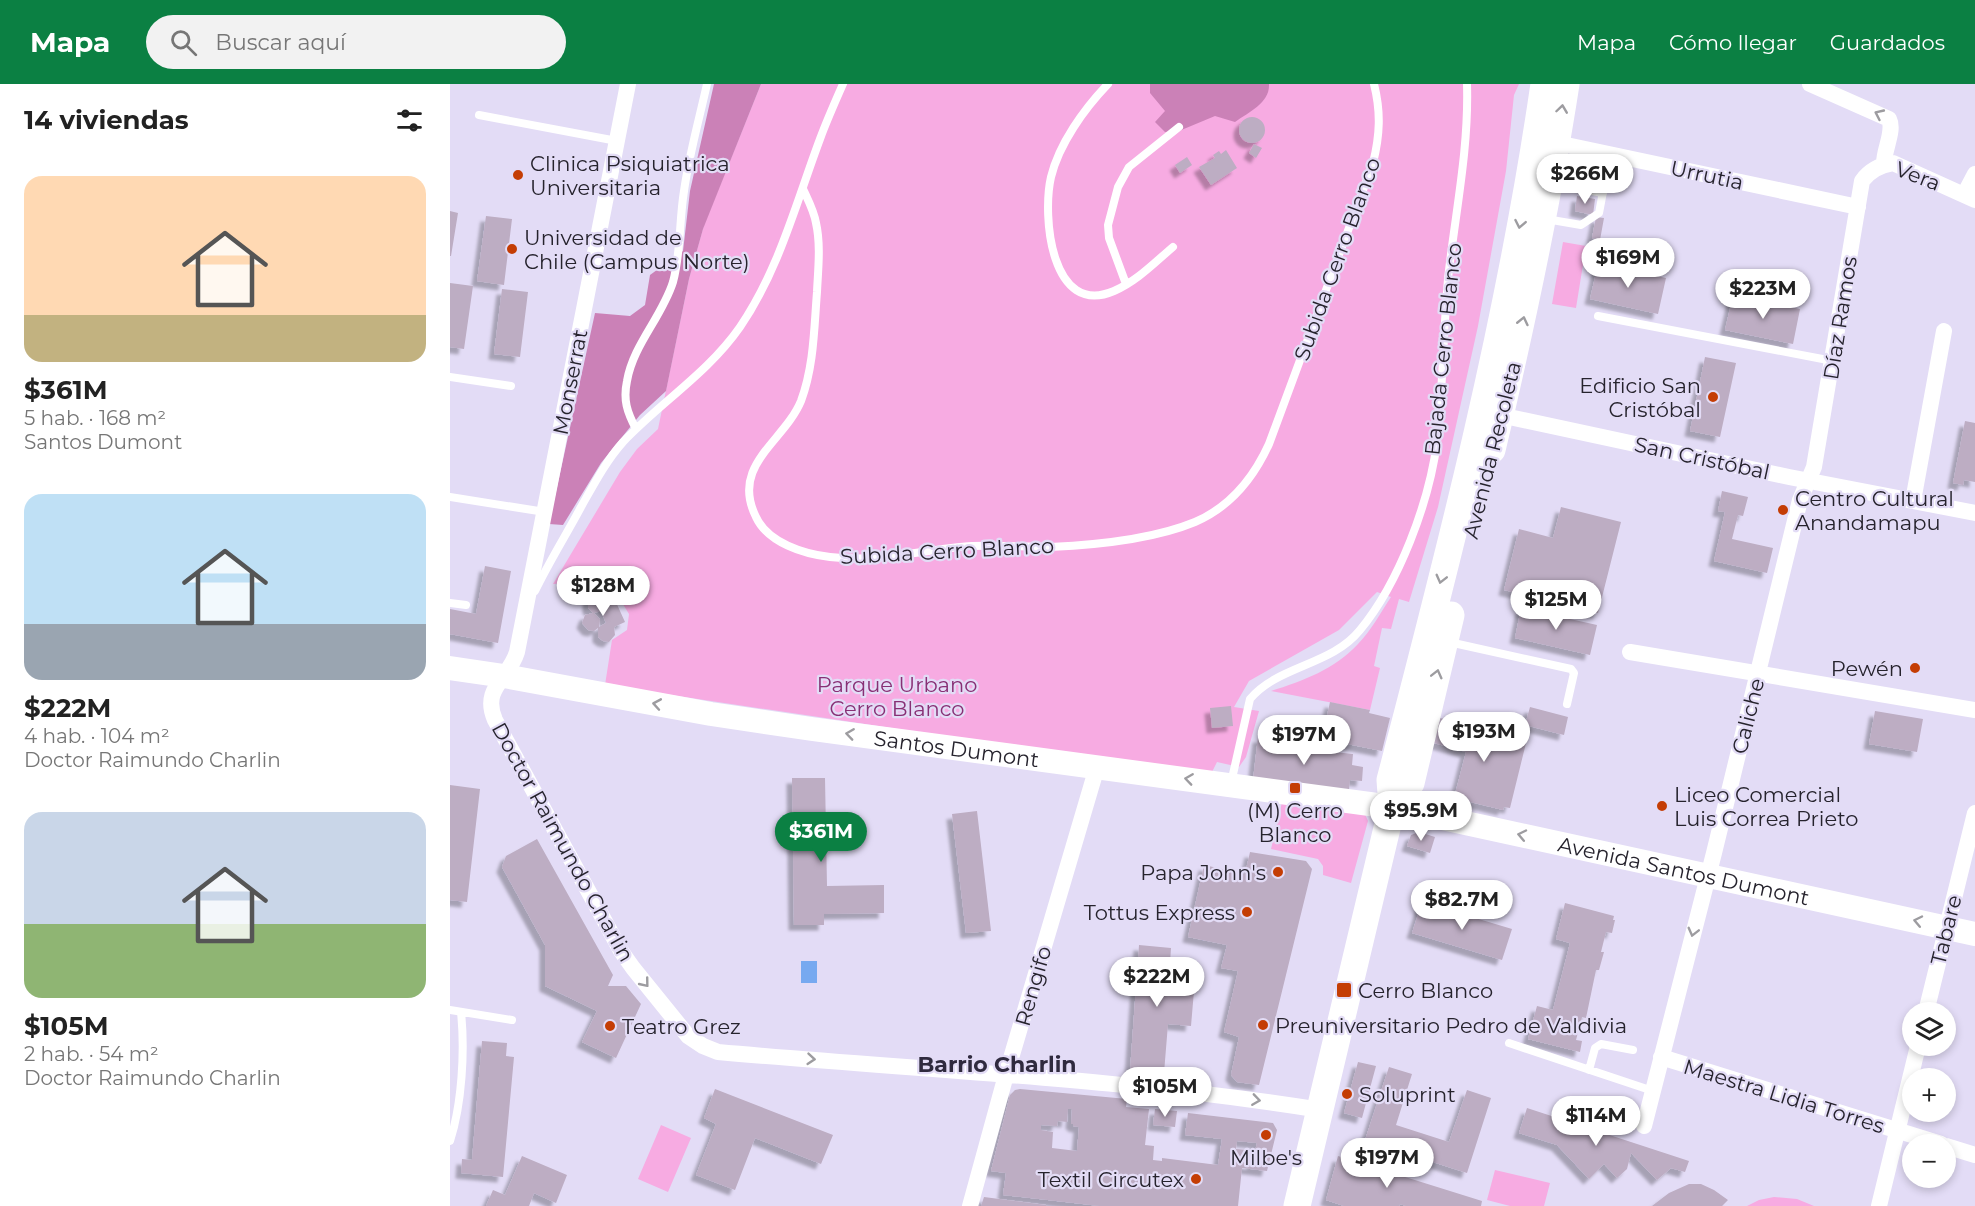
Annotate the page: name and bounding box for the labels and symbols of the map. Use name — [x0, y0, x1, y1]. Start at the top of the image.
one-way arrow — [1555, 104, 1568, 114]
one-way arrow — [1874, 110, 1885, 122]
place label: Clinica Psiquiatrica Universitaria — [530, 151, 730, 200]
street label: Subida Cerro Blanco — [1289, 154, 1385, 364]
pin: $266M — [1543, 154, 1627, 205]
street label: Urrutia — [1668, 155, 1746, 195]
street label: Vera — [1892, 156, 1944, 196]
marker: Clinica Psiquiatrica Universitaria — [511, 168, 525, 182]
one-way arrow — [1514, 219, 1527, 229]
place label: Universidad de Chile (Campus Norte) — [524, 225, 750, 274]
pin: $169M — [1586, 238, 1670, 289]
marker: Universidad de Chile (Campus Norte) — [505, 242, 519, 256]
street label: Bajada Cerro Blanco — [1419, 242, 1467, 456]
street label: Díaz Ramos — [1818, 254, 1862, 382]
pin: $223M — [1721, 269, 1805, 320]
one-way arrow — [1515, 316, 1528, 326]
street label: Monserrat — [548, 327, 592, 437]
street label: Avenida Recoleta — [1458, 359, 1526, 541]
place label: Edificio San Cristóbal — [1579, 373, 1701, 422]
marker: Edificio San Cristóbal — [1706, 390, 1720, 404]
street label: San Cristóbal — [1632, 431, 1772, 485]
place label: Centro Cultural Anandamapu — [1795, 486, 1954, 535]
marker: Centro Cultural Anandamapu — [1776, 503, 1790, 517]
street label: Subida Cerro Blanco — [839, 533, 1055, 569]
pin: $128M — [561, 566, 645, 617]
one-way arrow — [1436, 574, 1449, 584]
pin: $125M — [1514, 580, 1598, 631]
place label: Pewén — [1831, 656, 1903, 681]
marker: Pewén — [1908, 661, 1922, 675]
one-way arrow — [1430, 669, 1443, 679]
park label: Parque Urbano Cerro Blanco — [817, 672, 977, 721]
street label: Caliche — [1727, 676, 1769, 756]
one-way arrow — [653, 698, 663, 711]
pin: $193M — [1442, 712, 1526, 763]
pin: $197M — [1262, 715, 1346, 766]
street label: Doctor Raimundo Charlin — [487, 718, 639, 966]
street label: Santos Dumont — [872, 725, 1041, 772]
one-way arrow — [845, 728, 854, 741]
one-way arrow — [1184, 774, 1193, 786]
marker: (M) Cerro Blanco — [1288, 781, 1302, 795]
place label: Liceo Comercial Luis Correa Prieto — [1674, 782, 1858, 831]
pin: $95.9M — [1372, 791, 1470, 842]
place label: (M) Cerro Blanco — [1247, 798, 1343, 847]
marker: Liceo Comercial Luis Correa Prieto — [1655, 799, 1669, 813]
pin: $361M — [779, 812, 863, 863]
one-way arrow — [1517, 829, 1527, 842]
street label: Avenida Santos Dumont — [1556, 831, 1812, 910]
place label: Papa John's — [1140, 860, 1266, 885]
marker: Papa John's — [1271, 865, 1285, 879]
pin: $82.7M — [1413, 880, 1511, 931]
street label: Tabare — [1925, 892, 1967, 968]
place label: Tottus Express — [1084, 900, 1235, 925]
marker: Tottus Express — [1240, 905, 1254, 919]
one-way arrow — [1913, 915, 1923, 928]
one-way arrow — [1688, 926, 1700, 937]
street label: Rengifo — [1010, 943, 1056, 1029]
pin: $222M — [1115, 957, 1199, 1008]
one-way arrow — [638, 976, 649, 987]
place label: Cerro Blanco — [1358, 978, 1493, 1003]
marker: Cerro Blanco — [1335, 981, 1353, 999]
place label: Preuniversitario Pedro de Valdivia — [1275, 1013, 1627, 1038]
place label: Teatro Grez — [622, 1014, 741, 1039]
marker: Preuniversitario Pedro de Valdivia — [1256, 1018, 1270, 1032]
marker: Teatro Grez — [603, 1019, 617, 1033]
district label: Barrio Charlin — [917, 1051, 1077, 1078]
one-way arrow — [806, 1052, 815, 1065]
street label: Maestra Lidia Torres — [1681, 1054, 1887, 1138]
pin: $105M — [1123, 1067, 1207, 1118]
place label: Soluprint — [1359, 1082, 1456, 1107]
marker: Soluprint — [1340, 1087, 1354, 1101]
one-way arrow — [1251, 1093, 1260, 1105]
pin: $114M — [1554, 1096, 1638, 1147]
marker: Milbe's — [1259, 1128, 1273, 1142]
pin: $197M — [1345, 1138, 1429, 1189]
place label: Milbe's — [1230, 1145, 1302, 1170]
place label: Textil Circutex — [1038, 1167, 1184, 1192]
marker: Textil Circutex — [1189, 1172, 1203, 1186]

